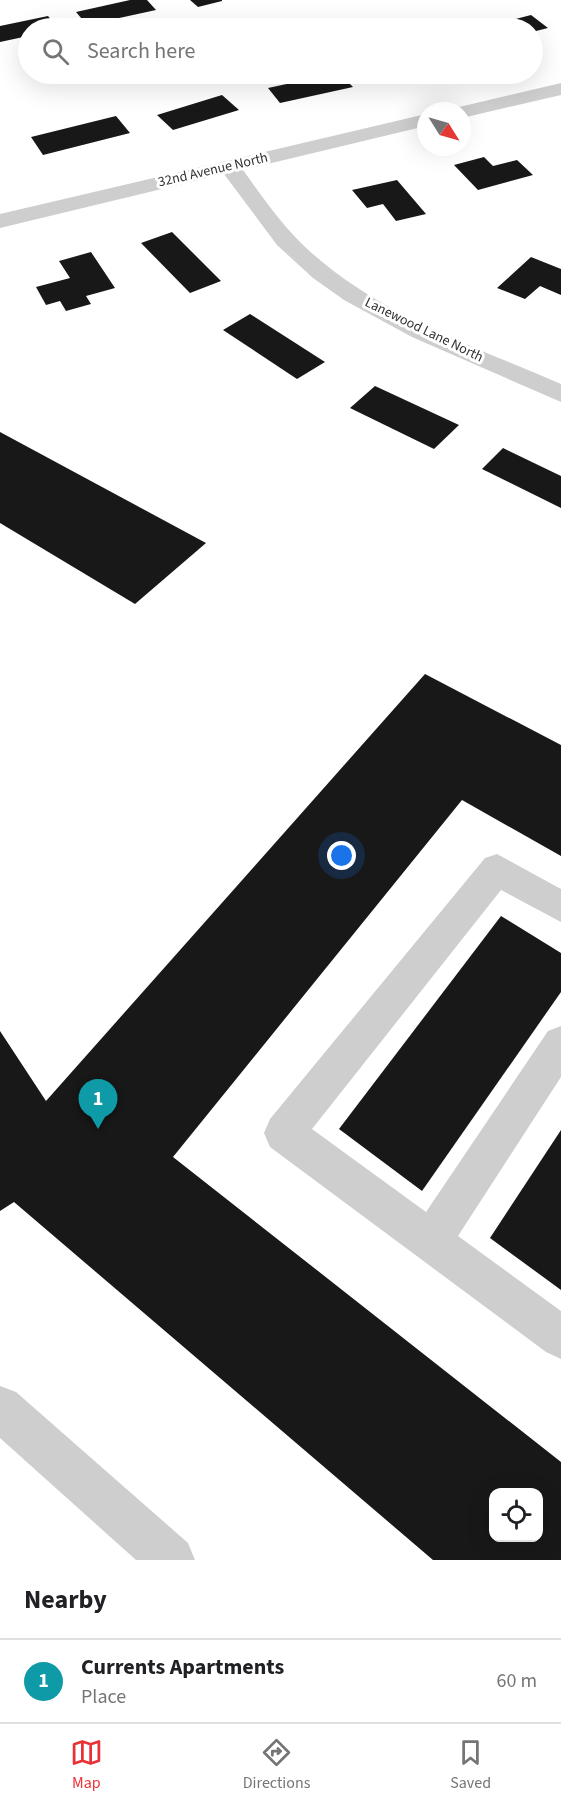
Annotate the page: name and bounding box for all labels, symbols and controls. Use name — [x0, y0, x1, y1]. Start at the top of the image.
search box — [18, 18, 543, 84]
icon: search — [39, 35, 72, 68]
text: Search here — [87, 35, 195, 67]
north arrow — [417, 102, 471, 156]
street label: 32nd Avenue North — [156, 148, 270, 192]
street label: Lanewood Lane North — [361, 293, 487, 367]
your location — [327, 841, 356, 870]
pin: 1 — [78, 1080, 118, 1129]
map controls — [489, 1488, 543, 1542]
button: locate — [489, 1488, 543, 1542]
text: Nearby — [24, 1581, 107, 1618]
text: Currents Apartments — [81, 1651, 284, 1683]
text: 1 — [38, 1667, 49, 1695]
text: 60 m — [497, 1667, 537, 1695]
text: Place — [81, 1683, 126, 1711]
tab: Map — [70, 1736, 103, 1794]
tab: Directions — [243, 1736, 310, 1794]
tab: Saved — [450, 1736, 491, 1794]

